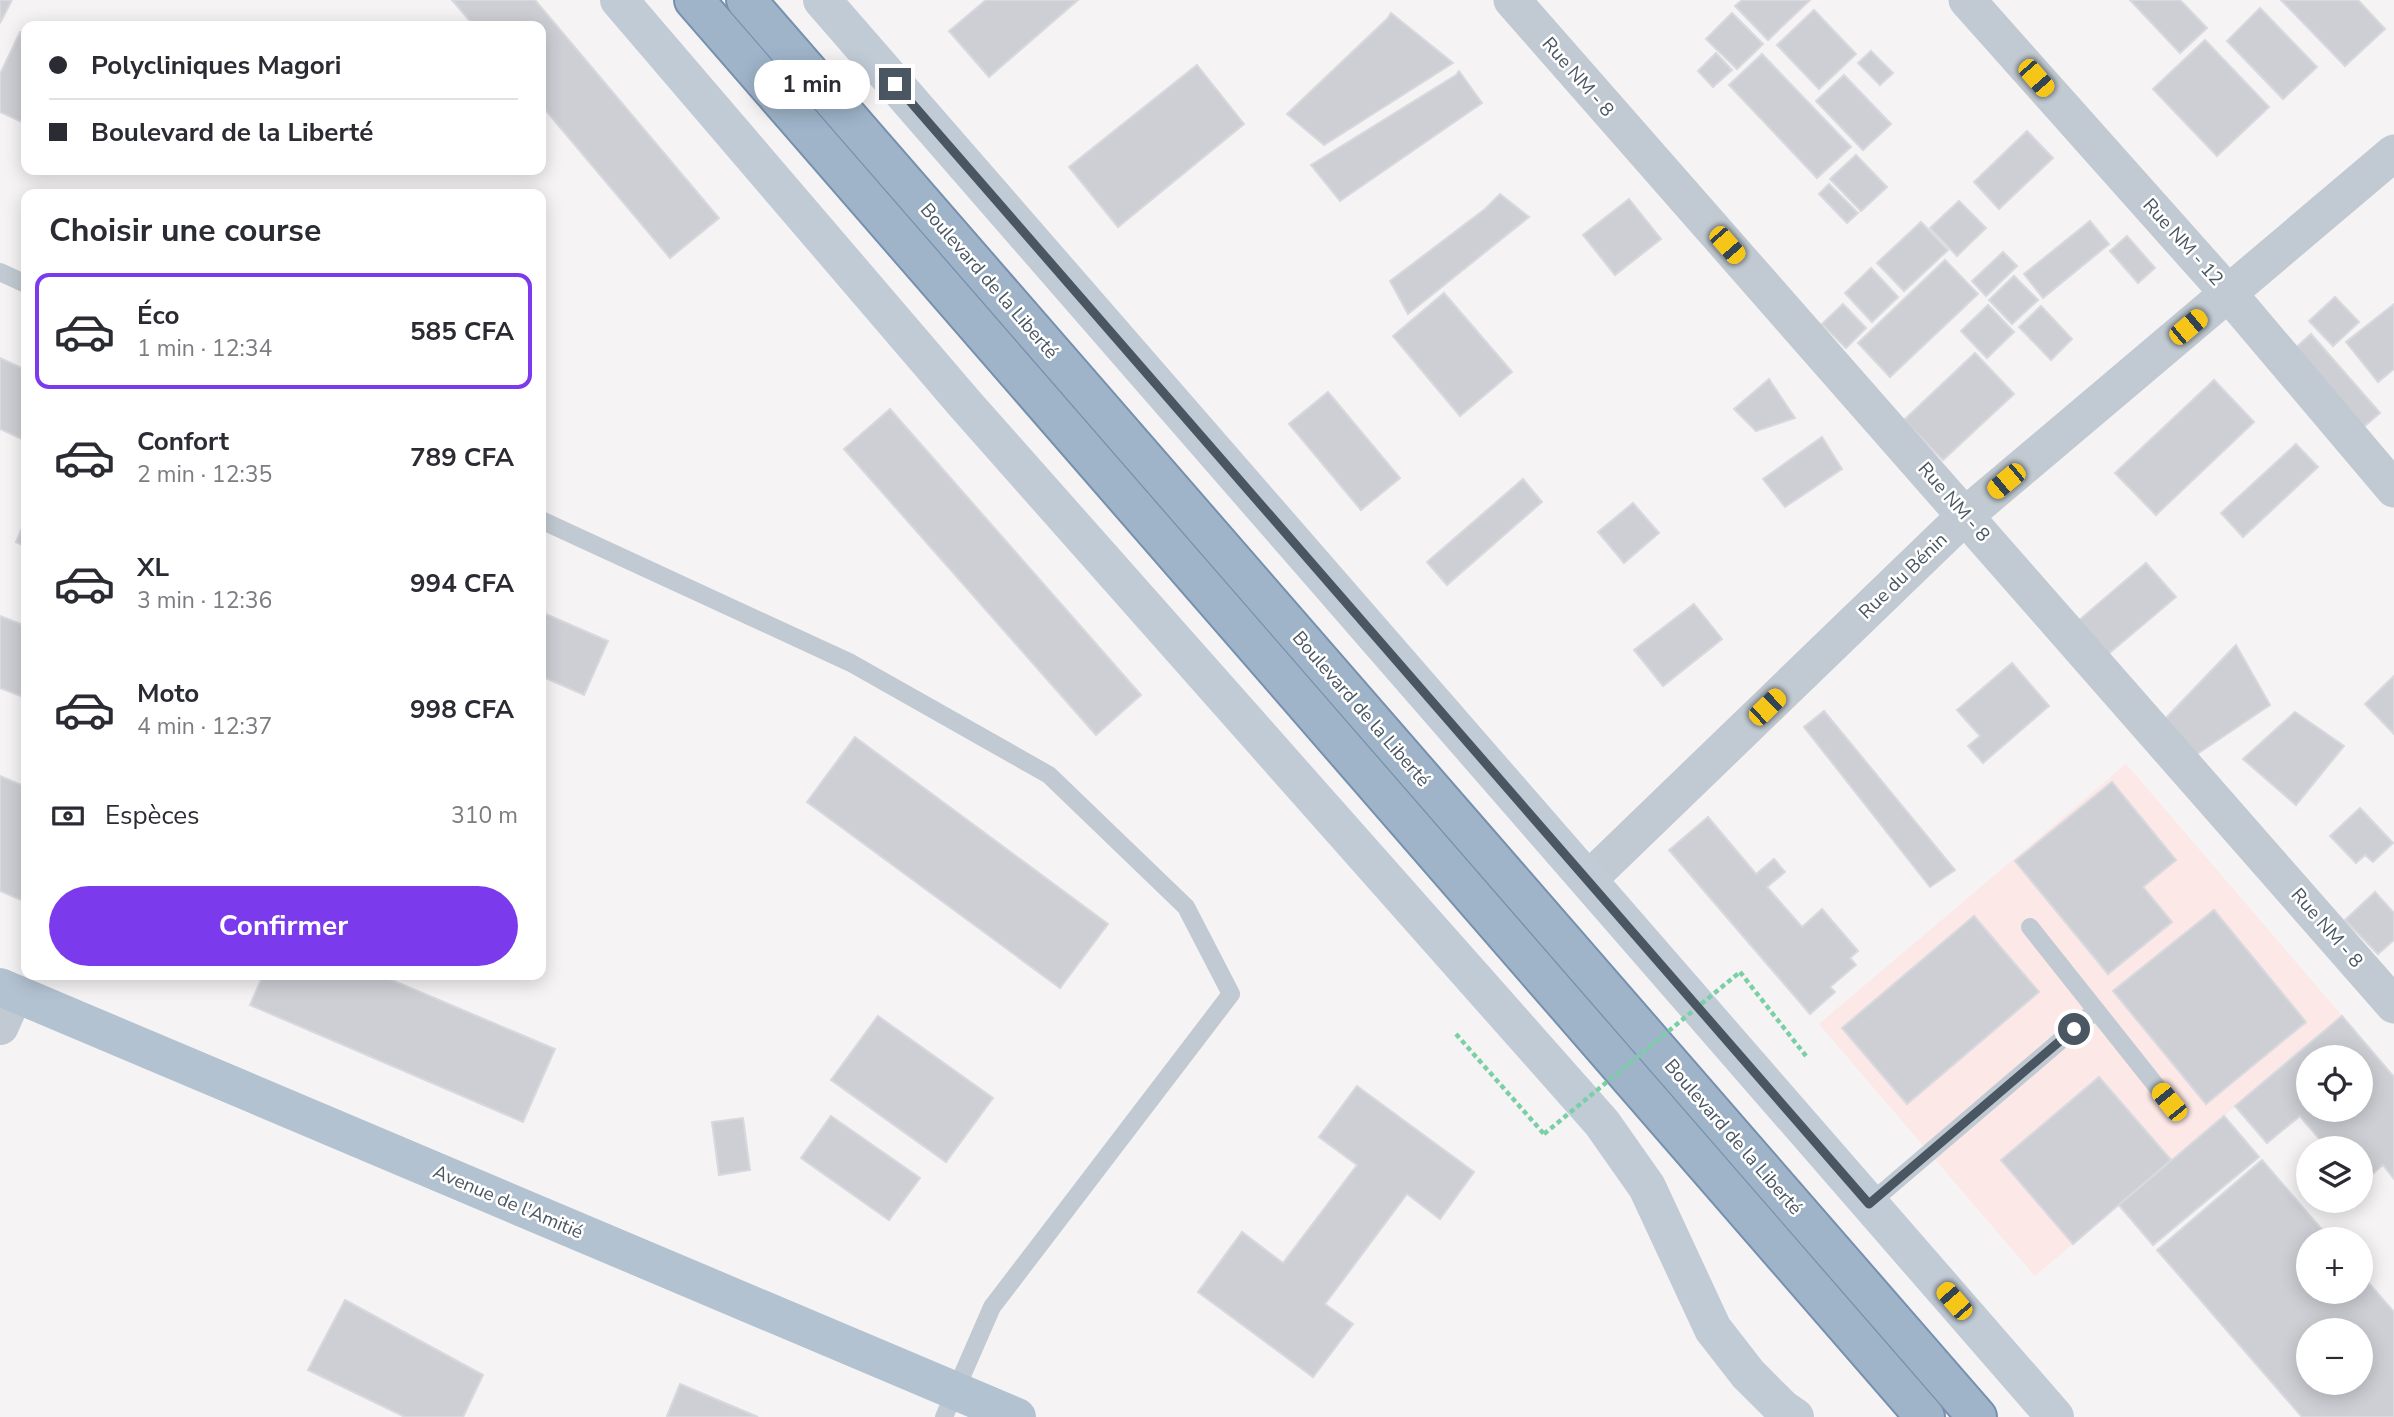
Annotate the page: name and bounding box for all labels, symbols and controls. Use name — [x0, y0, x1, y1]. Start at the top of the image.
street label: Rue NM - 8 — [1536, 32, 1620, 122]
text: Polycliniques Magori — [91, 48, 341, 83]
car — [2015, 55, 2058, 101]
callout: 1 min — [755, 60, 870, 108]
route end — [879, 68, 911, 100]
text: 1 min — [782, 69, 842, 100]
text: Boulevard de la Liberté — [91, 115, 373, 150]
street label: Rue NM - 12 — [2137, 193, 2229, 291]
street label: Boulevard de la Liberté — [914, 198, 1064, 364]
text: Choisir une course — [49, 209, 321, 252]
car — [1706, 222, 1749, 268]
text: Éco — [137, 298, 179, 333]
icon: car — [53, 300, 116, 363]
car — [2166, 305, 2211, 349]
text: 585 CFA — [410, 314, 514, 349]
text: 1 min · 12:34 — [137, 333, 272, 364]
text: Confort — [137, 424, 229, 459]
icon: car — [53, 426, 116, 489]
text: 789 CFA — [410, 440, 514, 475]
street label: Rue NM - 8 — [1912, 457, 1996, 547]
text: 2 min · 12:35 — [137, 459, 272, 490]
car — [1984, 459, 2029, 503]
street label: Rue du Bénin — [1853, 527, 1953, 625]
text: XL — [137, 550, 169, 585]
icon: car — [53, 552, 116, 615]
text: 994 CFA — [410, 566, 514, 601]
text: 3 min · 12:36 — [137, 585, 272, 616]
street label: Boulevard de la Liberté — [1286, 626, 1436, 792]
text: Moto — [137, 676, 199, 711]
icon: car — [53, 678, 116, 741]
car — [1745, 685, 1790, 729]
text: 998 CFA — [410, 692, 514, 727]
text: 4 min · 12:37 — [137, 711, 272, 742]
icon: cash — [49, 797, 87, 835]
text: Espèces — [105, 798, 200, 833]
text: 310 m — [451, 800, 518, 831]
street label: Rue NM - 8 — [2285, 883, 2369, 973]
button: Confirmer — [49, 886, 518, 966]
route start — [2058, 1013, 2090, 1045]
map controls — [2296, 1045, 2373, 1395]
button: locate — [2296, 1045, 2373, 1122]
street label: Boulevard de la Liberté — [1658, 1054, 1808, 1220]
car — [2148, 1079, 2191, 1125]
button: layers — [2296, 1136, 2373, 1213]
street label: Avenue de l'Amitié — [429, 1159, 587, 1245]
button: + — [2296, 1227, 2373, 1304]
car — [1933, 1278, 1976, 1324]
button: − — [2296, 1318, 2373, 1395]

